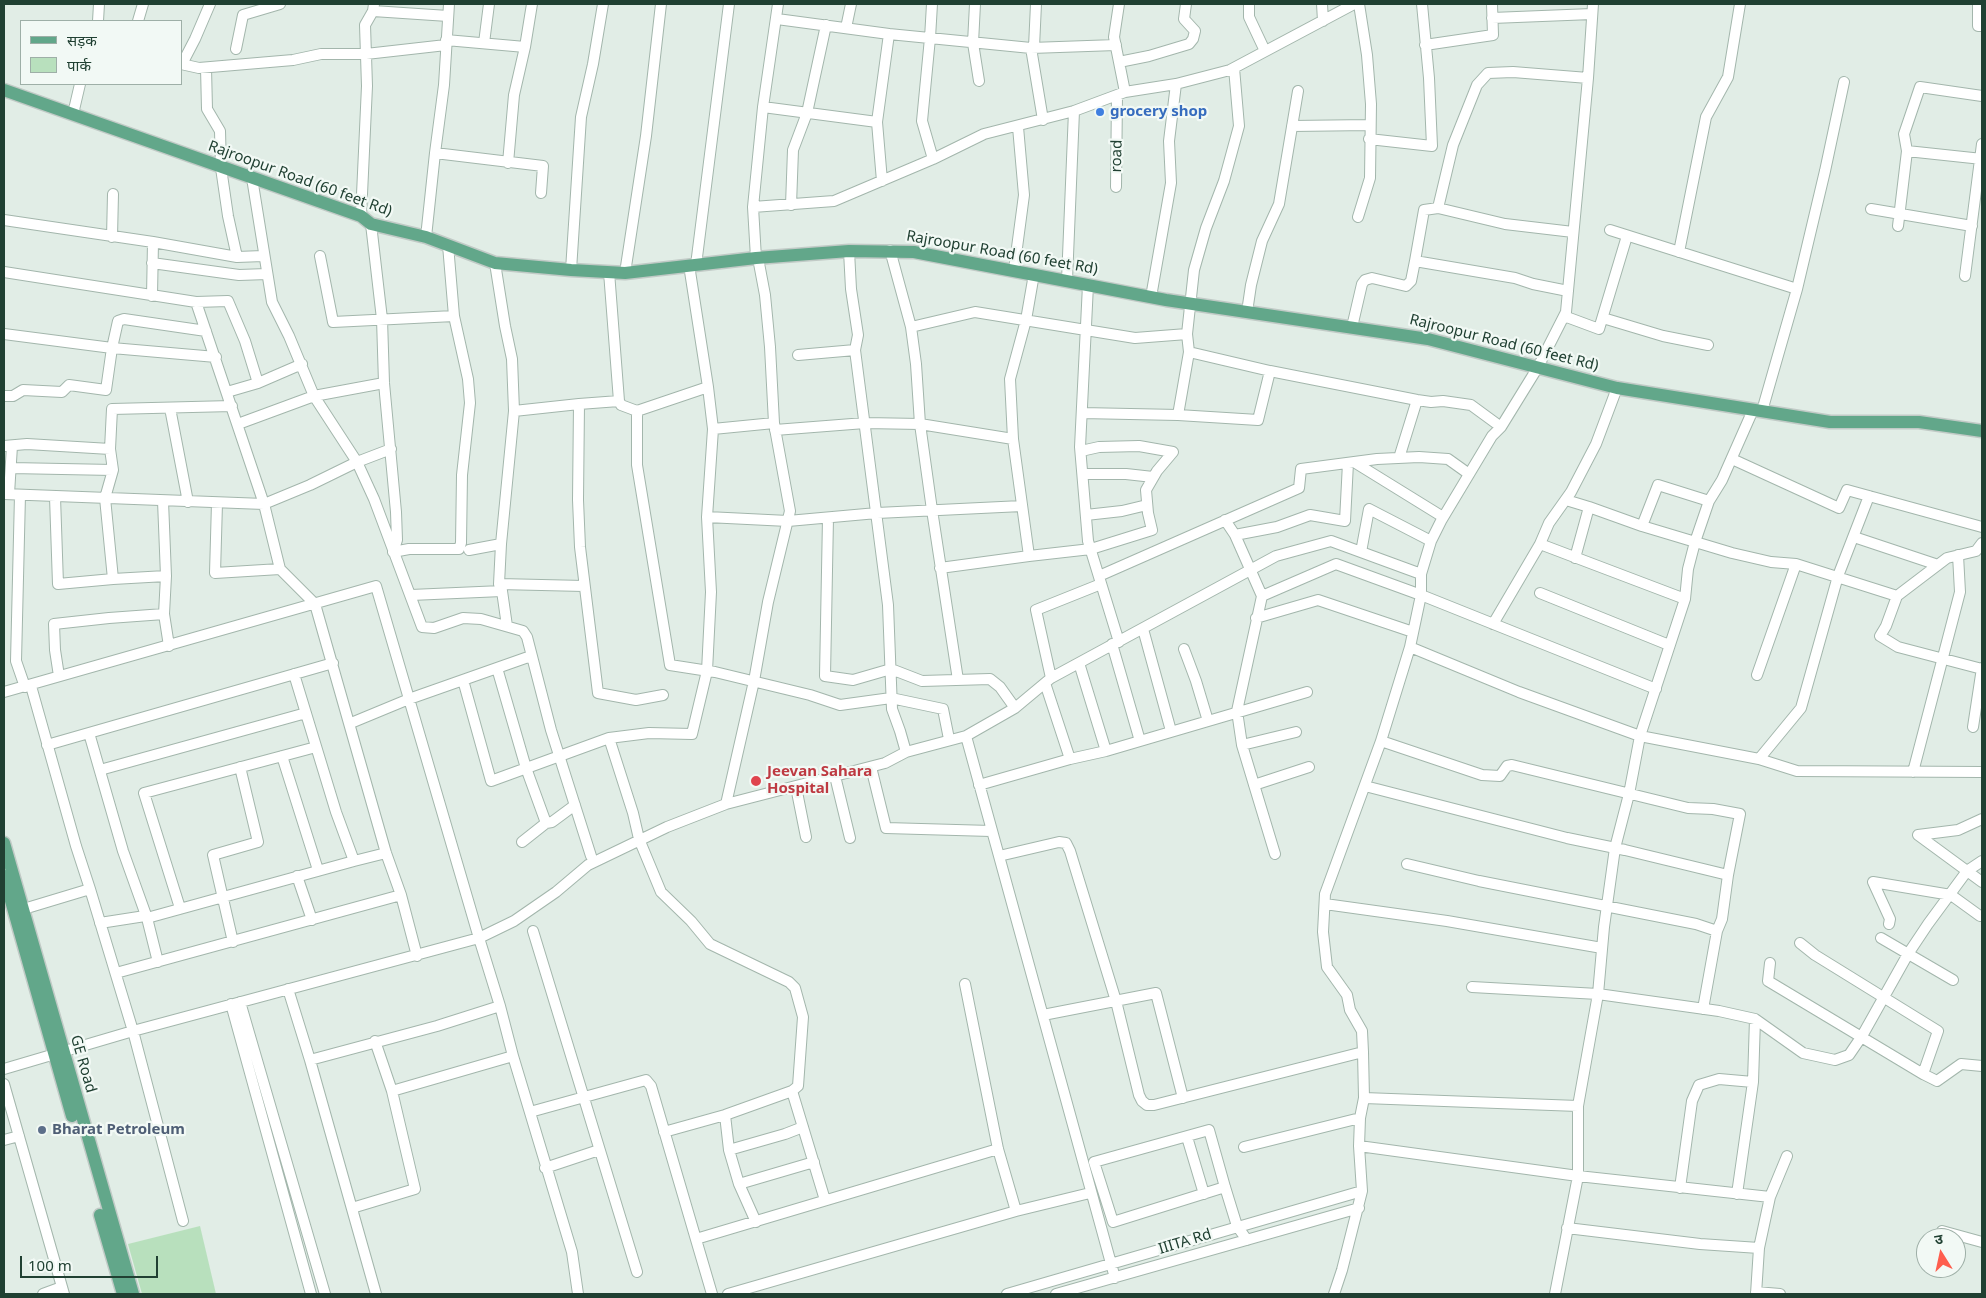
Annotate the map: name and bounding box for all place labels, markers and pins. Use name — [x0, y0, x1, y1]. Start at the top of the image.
place label: grocery shop — [1110, 103, 1207, 121]
marker: grocery shop — [1094, 106, 1106, 118]
place label: Jeevan Sahara Hospital — [767, 763, 872, 798]
marker: Jeevan Sahara Hospital — [749, 774, 763, 788]
place label: Bharat Petroleum — [52, 1121, 185, 1139]
marker: Bharat Petroleum — [36, 1124, 48, 1136]

